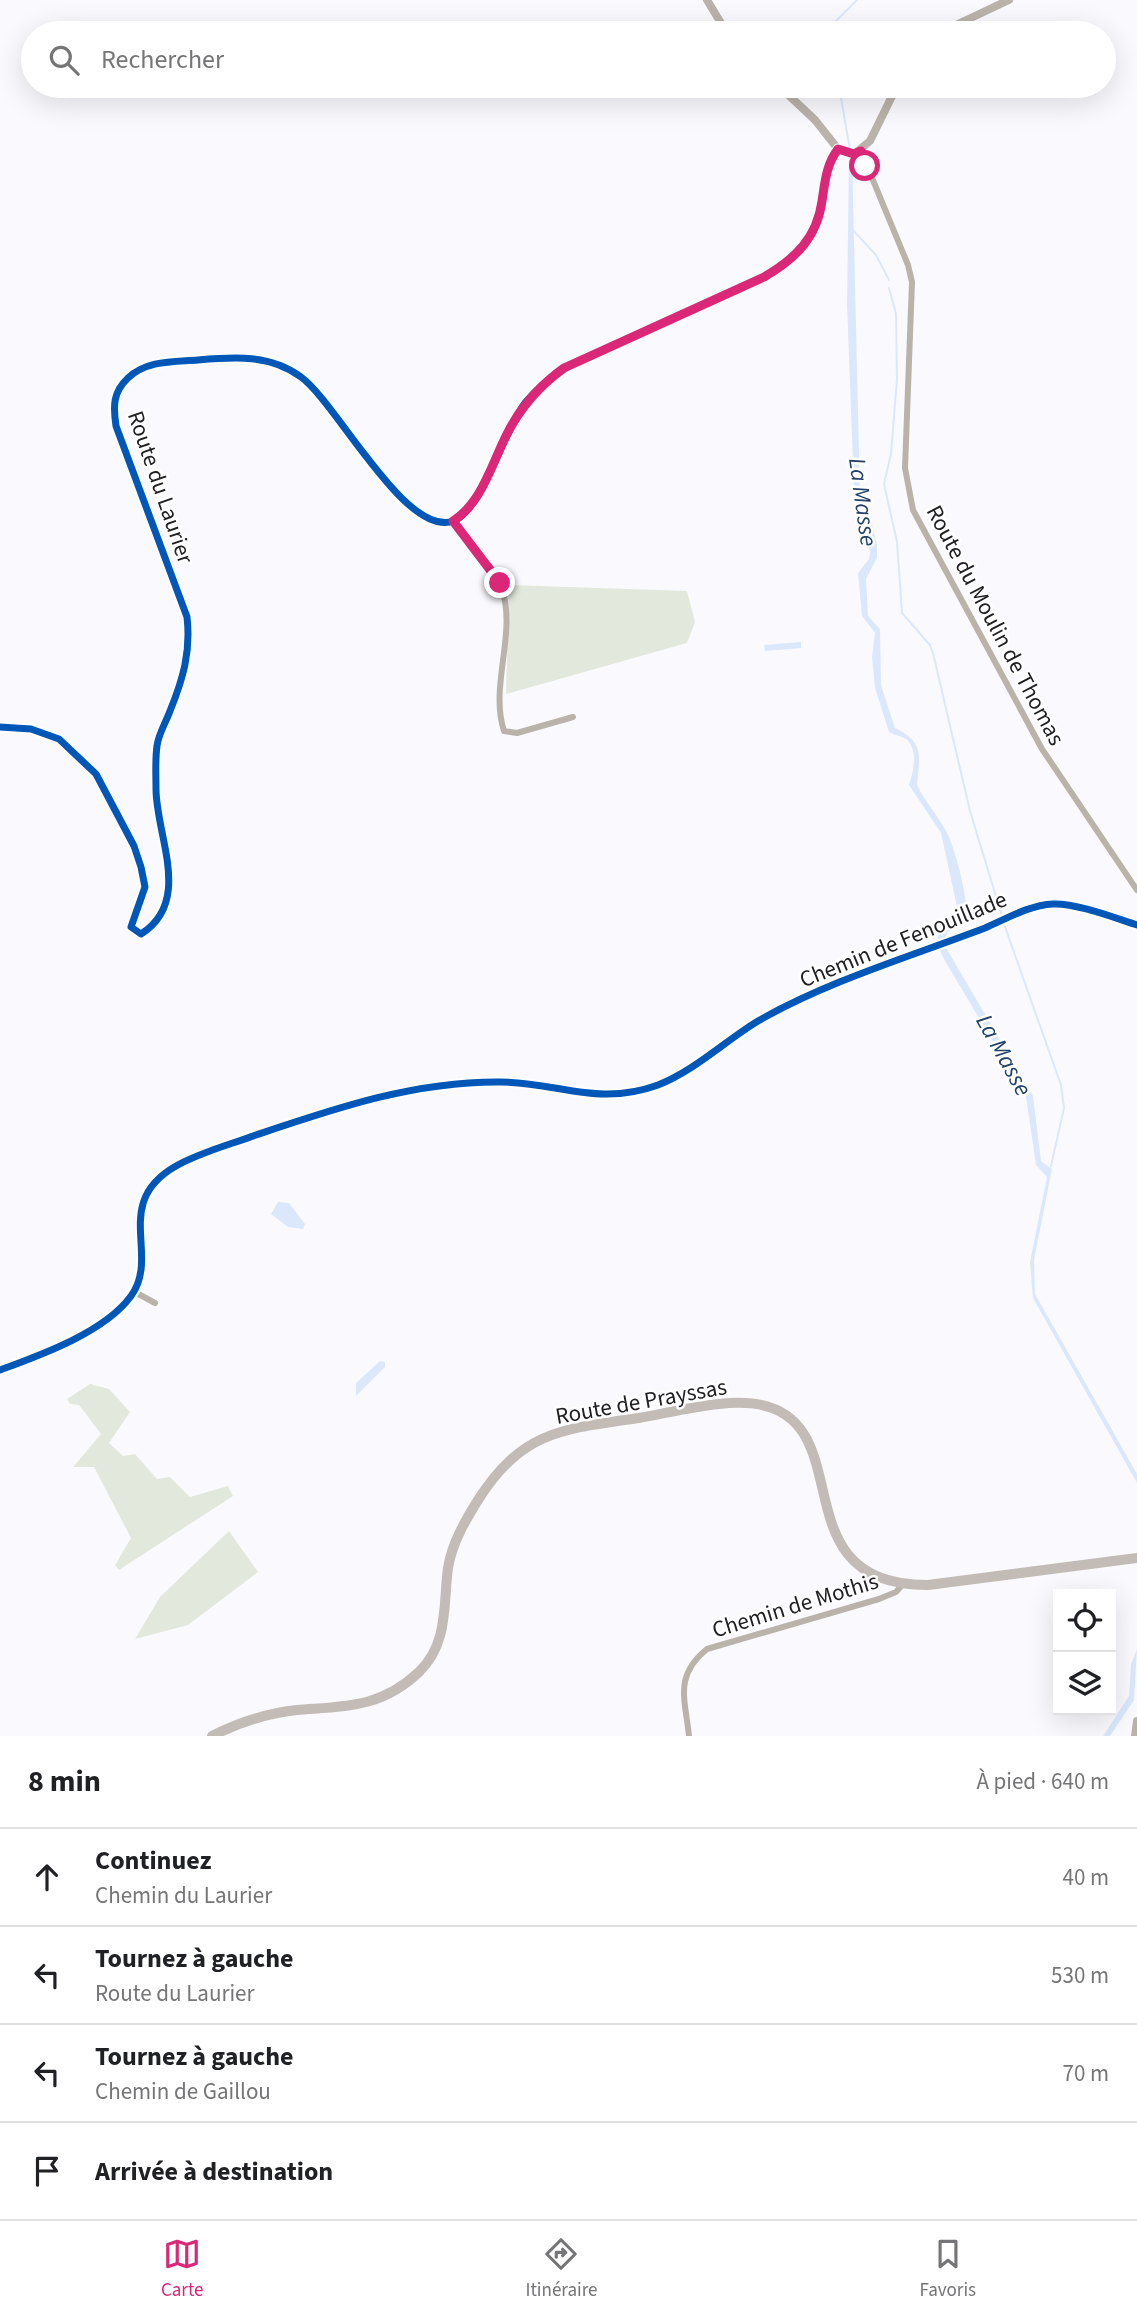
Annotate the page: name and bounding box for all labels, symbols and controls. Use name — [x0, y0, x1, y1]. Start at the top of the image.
search box — [21, 21, 1116, 98]
icon: search — [45, 41, 83, 79]
text: Rechercher — [101, 41, 224, 78]
route start — [849, 150, 880, 181]
street label: Route du Laurier — [119, 406, 202, 569]
water label: La Masse — [839, 456, 886, 549]
street label: Route du Moulin de Thomas — [918, 499, 1073, 751]
route end — [484, 567, 515, 598]
street label: Chemin de Fenouillade — [795, 883, 1012, 996]
water label: La Masse — [967, 1008, 1040, 1103]
street label: Route de Prayssas — [553, 1370, 729, 1433]
street label: Chemin de Mothis — [708, 1565, 882, 1646]
map controls — [1053, 1589, 1116, 1715]
button: locate — [1053, 1589, 1116, 1652]
button: layers — [1053, 1652, 1116, 1715]
text: 8 min — [28, 1760, 101, 1803]
text: À pied · 640 m — [976, 1765, 1109, 1798]
text: Continuez — [95, 1842, 211, 1879]
icon: ahead — [28, 1858, 66, 1896]
text: 40 m — [1062, 1861, 1109, 1894]
text: Chemin du Laurier — [95, 1879, 272, 1912]
text: Tournez à gauche — [95, 1940, 294, 1977]
icon: left — [28, 1956, 66, 1994]
text: 530 m — [1051, 1959, 1109, 1992]
text: Route du Laurier — [95, 1977, 255, 2010]
text: Tournez à gauche — [95, 2038, 294, 2075]
icon: left — [28, 2054, 66, 2092]
text: 70 m — [1062, 2057, 1109, 2090]
text: Chemin de Gaillou — [95, 2075, 271, 2108]
icon: arrive — [28, 2152, 66, 2190]
text: Arrivée à destination — [95, 2153, 333, 2190]
tab: Carte — [161, 2235, 204, 2304]
tab: Itinéraire — [525, 2235, 598, 2304]
tab: Favoris — [919, 2235, 976, 2304]

